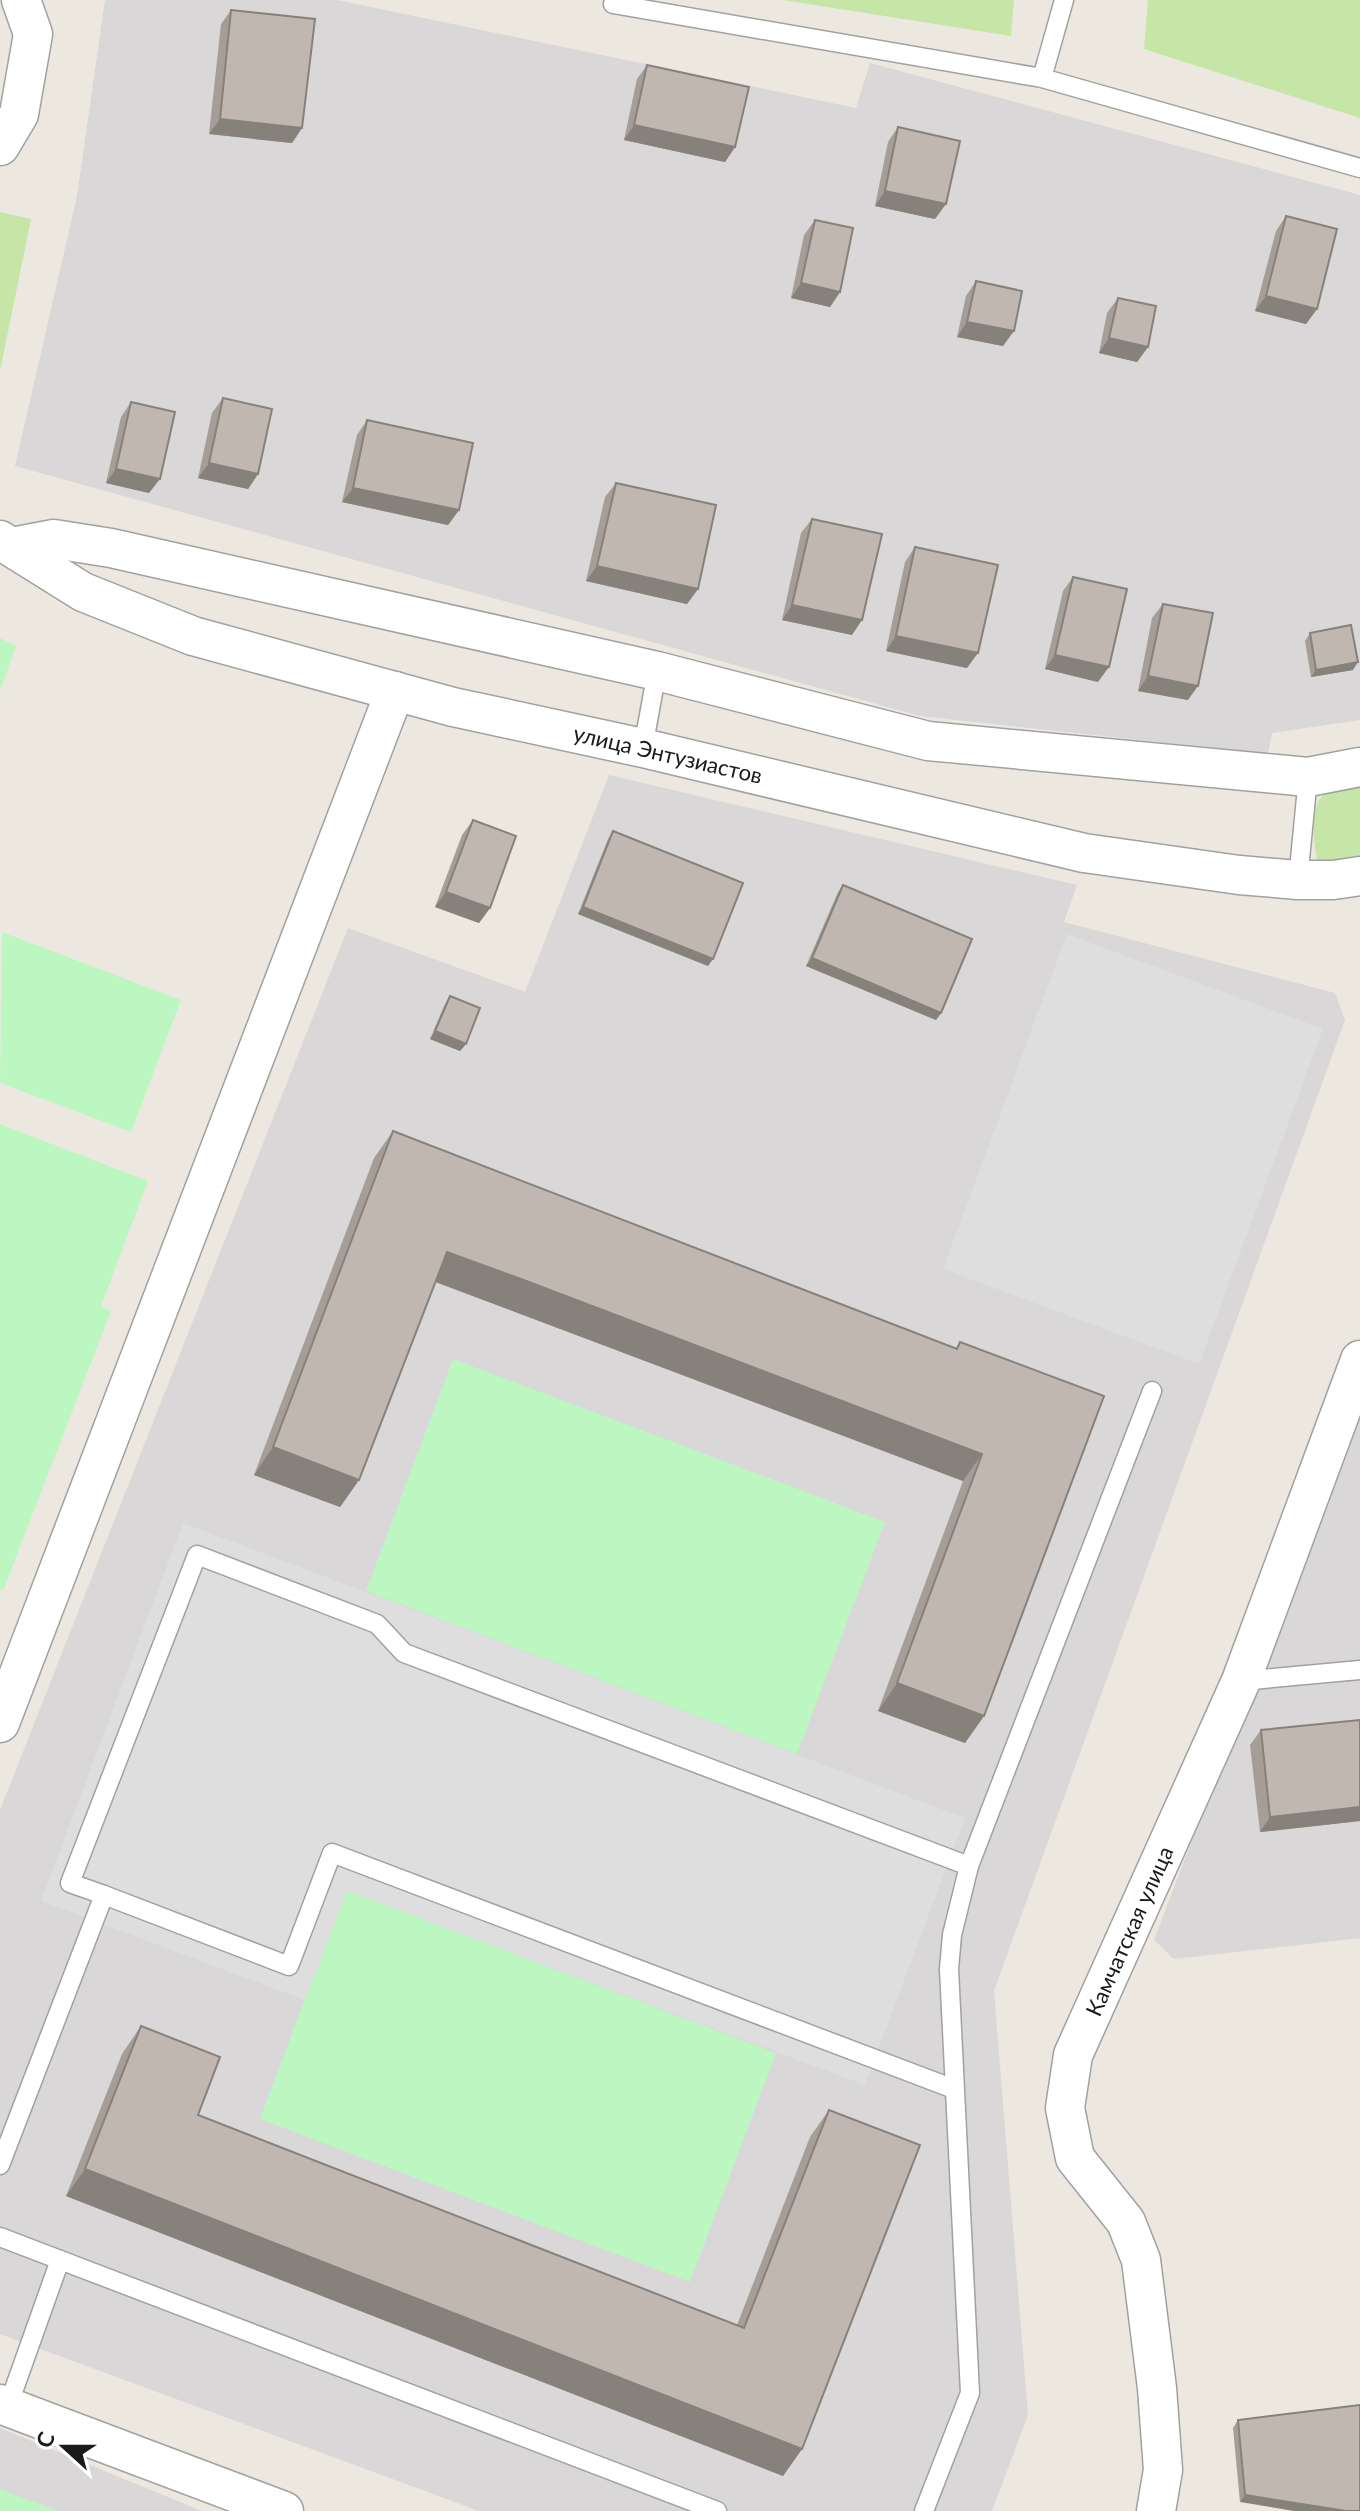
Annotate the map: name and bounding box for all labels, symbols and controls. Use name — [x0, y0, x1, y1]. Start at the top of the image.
street label: улица Энтузиастов — [571, 719, 765, 789]
street label: Камчатская улица — [1079, 1842, 1179, 2020]
north arrow — [24, 2407, 104, 2487]
text: С — [30, 2428, 60, 2451]

